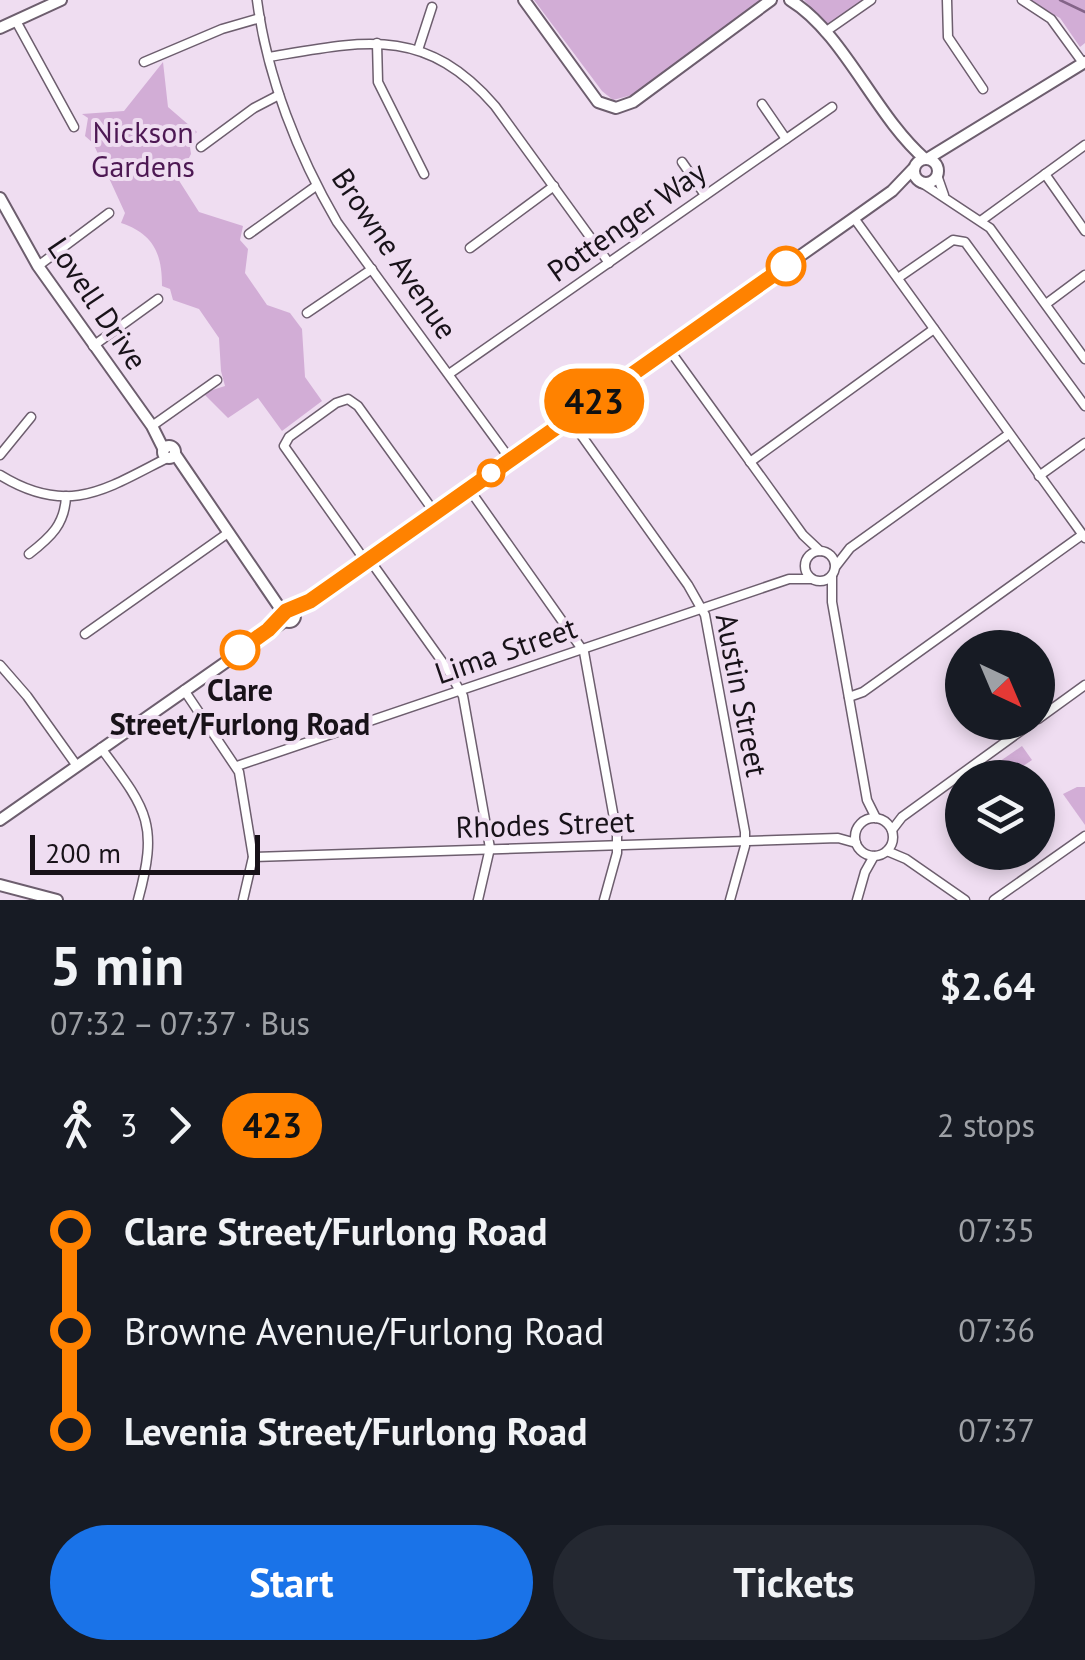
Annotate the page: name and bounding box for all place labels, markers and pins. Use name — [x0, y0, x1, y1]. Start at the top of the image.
unlabelled marker — [767, 247, 805, 285]
unlabelled marker — [478, 460, 504, 486]
marker: Clare Street/Furlong Road — [221, 631, 259, 669]
place label: Clare Street/Furlong Road — [110, 670, 370, 743]

